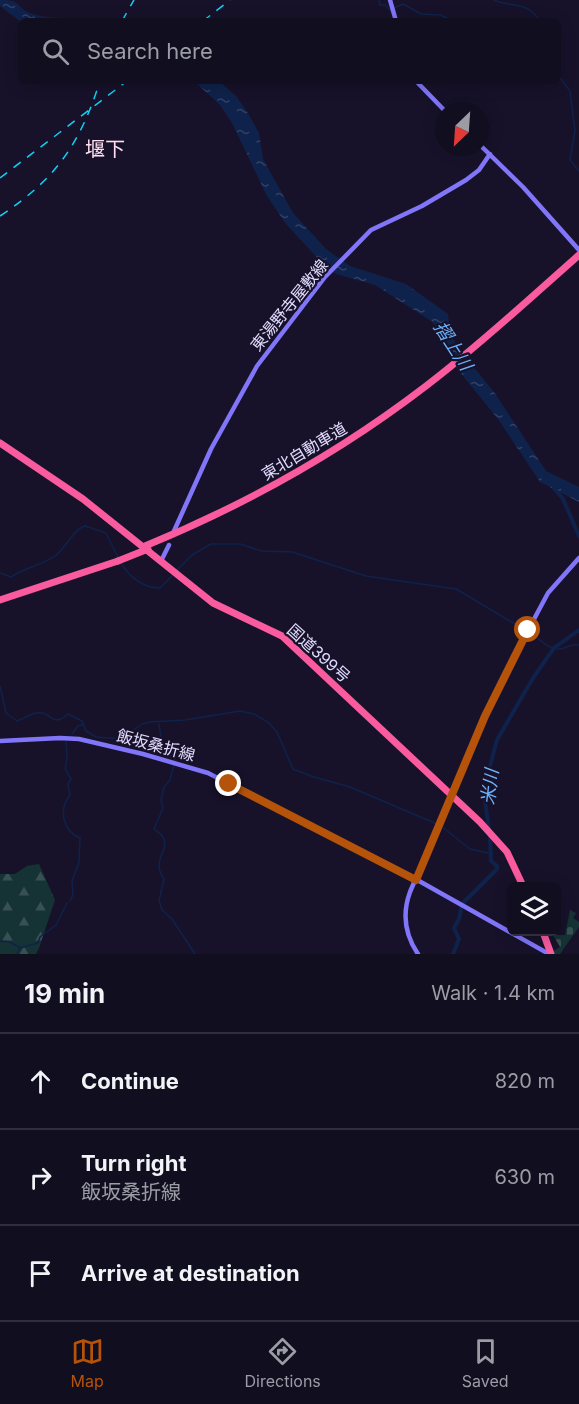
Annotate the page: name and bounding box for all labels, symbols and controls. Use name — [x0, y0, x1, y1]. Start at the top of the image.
search box — [18, 18, 561, 84]
icon: search — [39, 35, 72, 68]
text: Search here — [87, 38, 213, 64]
north arrow — [435, 102, 489, 156]
district label: 堰下 — [85, 137, 125, 161]
street label: 東湯野寺屋敷線 — [246, 255, 332, 355]
water label: 摺上川 — [430, 317, 478, 376]
street label: 東北自動車道 — [258, 418, 350, 484]
route start — [514, 616, 540, 642]
street label: 国道399号 — [283, 620, 355, 686]
street label: 飯坂桑折線 — [115, 725, 197, 765]
water label: 米川 — [477, 766, 502, 806]
route end — [215, 770, 241, 796]
map controls — [507, 882, 561, 936]
button: layers — [507, 882, 561, 936]
text: 19 min — [24, 978, 105, 1009]
text: Walk · 1.4 km — [431, 981, 555, 1005]
icon: ahead — [24, 1065, 57, 1098]
text: Continue — [81, 1068, 179, 1094]
text: 820 m — [495, 1069, 555, 1093]
text: Turn right — [81, 1150, 187, 1176]
icon: right — [24, 1161, 57, 1194]
text: 630 m — [494, 1165, 555, 1189]
text: 飯坂桑折線 — [81, 1180, 181, 1204]
icon: arrive — [24, 1257, 57, 1290]
text: Arrive at destination — [81, 1260, 300, 1286]
tab: Map — [70, 1335, 104, 1391]
tab: Directions — [245, 1335, 321, 1391]
tab: Saved — [462, 1335, 509, 1391]

